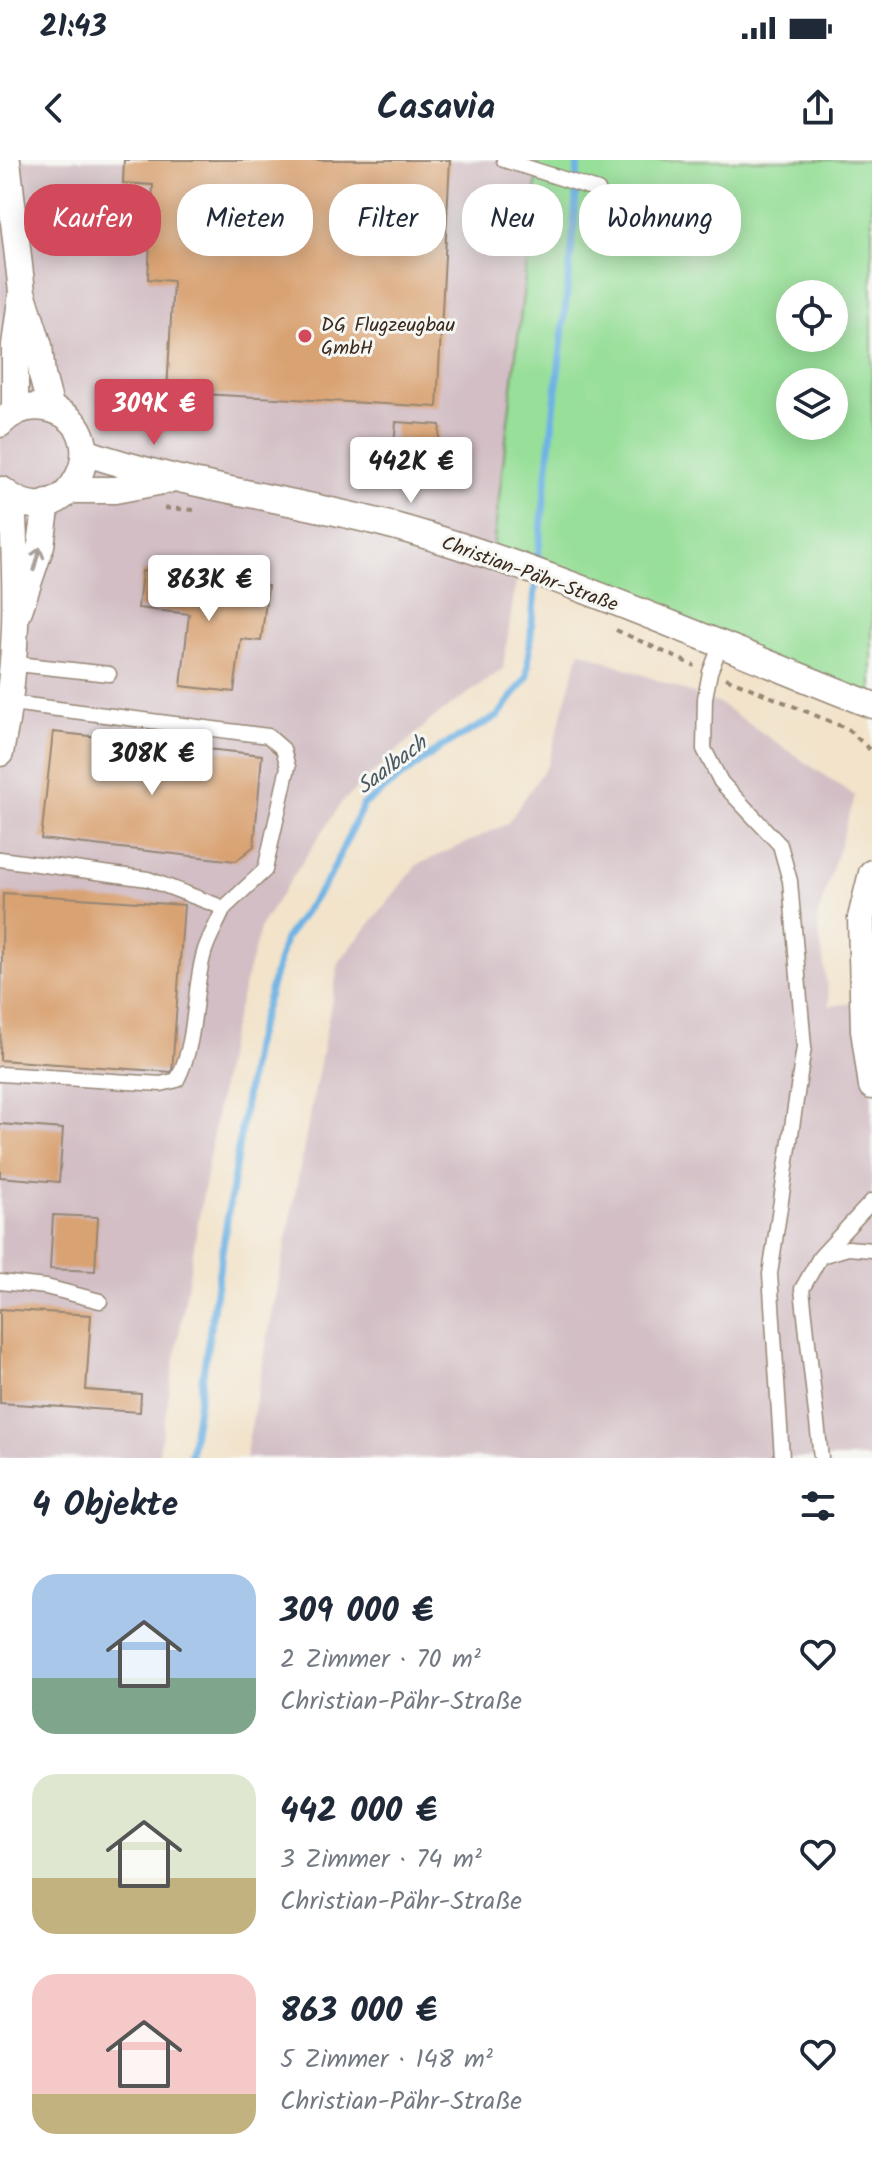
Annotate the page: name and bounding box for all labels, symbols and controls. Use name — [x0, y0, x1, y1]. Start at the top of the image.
text: 21:43 — [40, 4, 107, 52]
text: Casavia — [377, 80, 495, 137]
icon: back — [32, 86, 76, 130]
icon: share — [796, 86, 840, 130]
chip: Kaufen — [24, 184, 161, 256]
chip: Mieten — [177, 184, 313, 256]
chip: Filter — [329, 184, 446, 256]
chip: Neu — [462, 184, 563, 256]
chip: Wohnung — [579, 184, 741, 256]
map controls — [776, 280, 848, 440]
button: locate — [776, 280, 848, 352]
place label: DG Flugzeugbau GmbH — [321, 310, 455, 365]
marker: DG Flugzeugbau GmbH — [296, 327, 314, 345]
button: layers — [776, 368, 848, 440]
pin: 309K € — [89, 379, 219, 447]
text: 309K € — [113, 384, 195, 426]
pin: 442K € — [346, 437, 476, 505]
text: 442K € — [368, 442, 454, 484]
street label: Christian-Pähr-Straße — [436, 528, 622, 622]
one-way arrow — [30, 547, 45, 573]
pin: 863K € — [144, 555, 274, 623]
text: 863K € — [166, 560, 252, 602]
water label: Saalbach — [350, 726, 437, 804]
pin: 308K € — [87, 729, 217, 797]
text: 308K € — [109, 734, 195, 776]
text: 4 Objekte — [32, 1479, 178, 1533]
icon: filters — [796, 1484, 840, 1528]
text: 309 000 € — [280, 1585, 433, 1639]
icon: home — [96, 1606, 192, 1702]
icon: heart — [796, 1632, 840, 1676]
text: 2 Zimmer · 70 m² — [280, 1639, 481, 1681]
text: Christian-Pähr-Straße — [280, 1681, 522, 1723]
text: 442 000 € — [280, 1785, 437, 1839]
icon: home — [96, 1806, 192, 1902]
icon: heart — [796, 1832, 840, 1876]
text: 3 Zimmer · 74 m² — [280, 1839, 482, 1881]
text: Christian-Pähr-Straße — [280, 1881, 522, 1923]
text: 863 000 € — [280, 1985, 437, 2039]
icon: home — [96, 2006, 192, 2102]
icon: heart — [796, 2032, 840, 2076]
text: 5 Zimmer · 148 m² — [280, 2039, 493, 2081]
text: Christian-Pähr-Straße — [280, 2081, 522, 2123]

